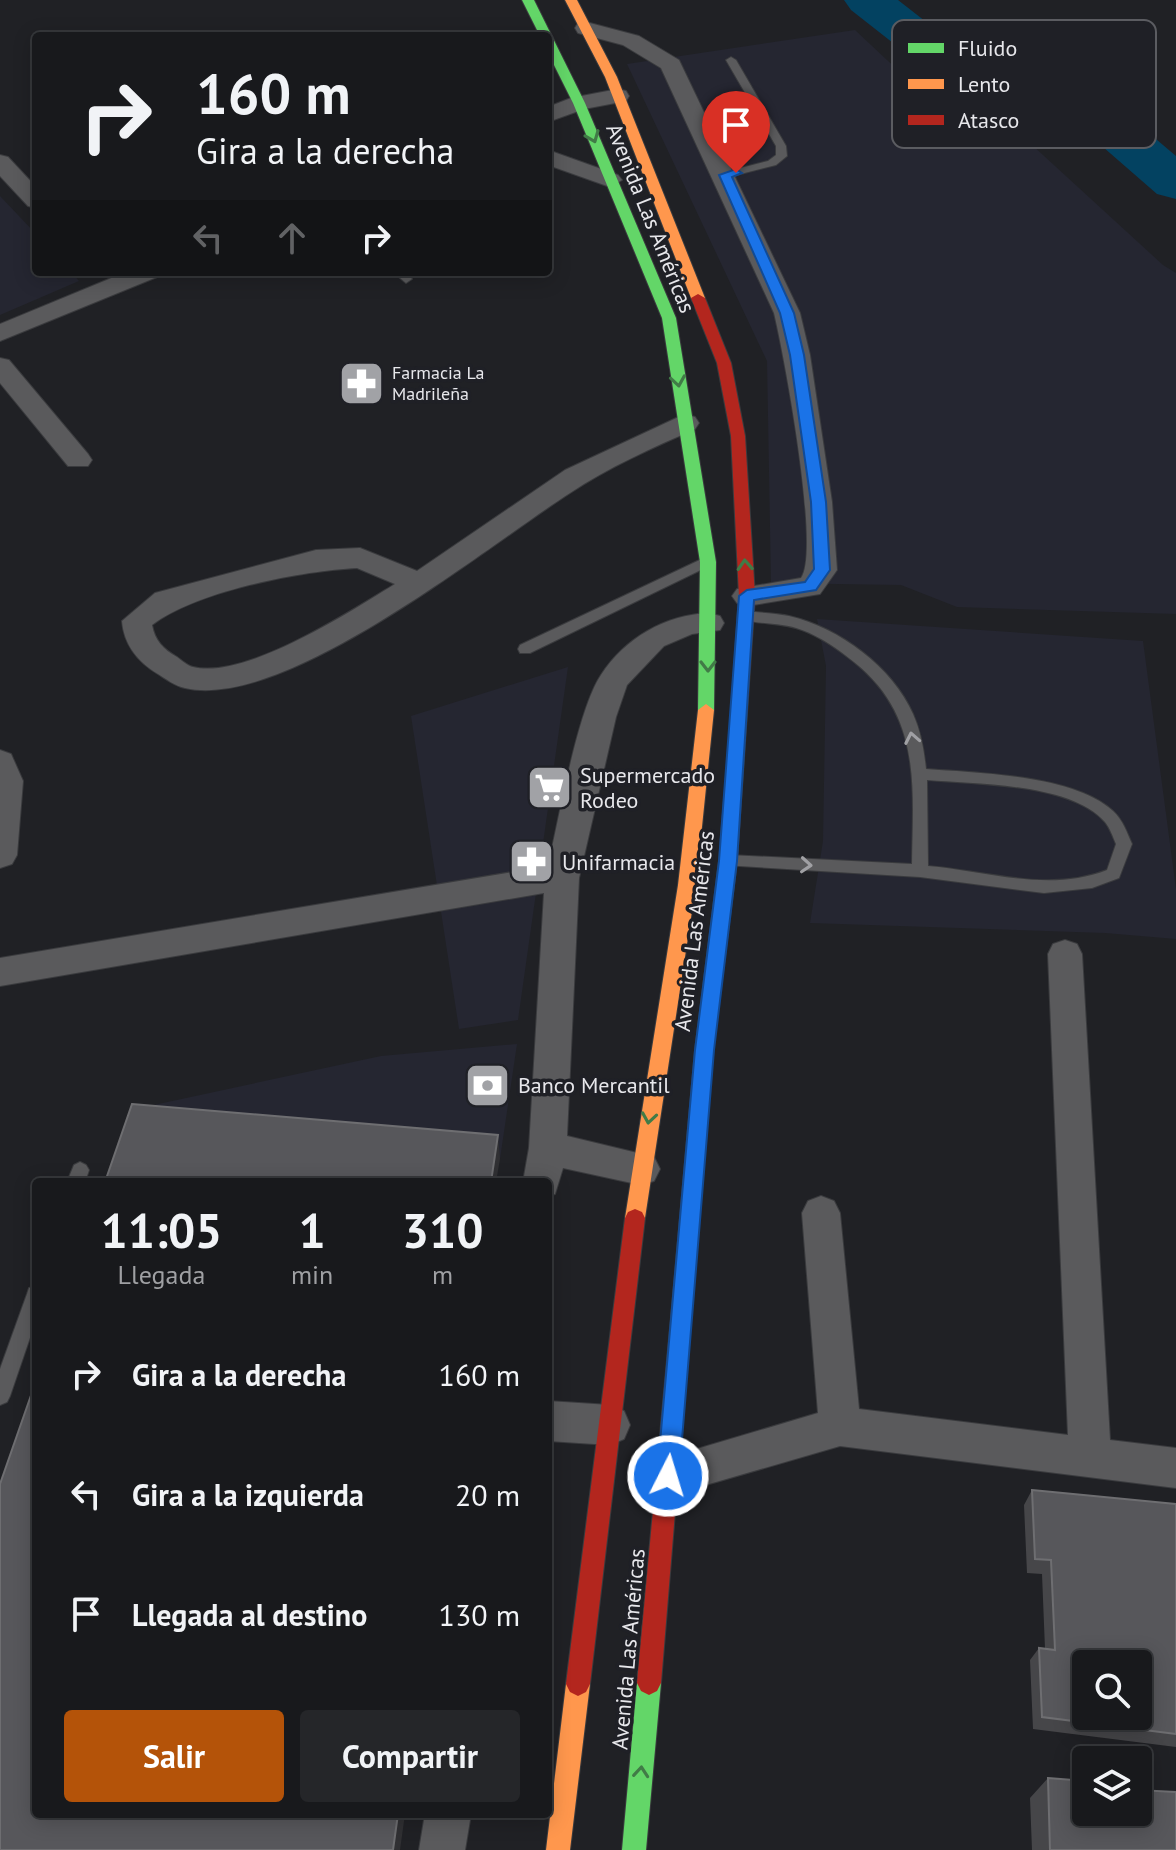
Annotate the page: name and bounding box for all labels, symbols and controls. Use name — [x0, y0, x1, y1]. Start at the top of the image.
legend — [892, 20, 1156, 148]
text: Fluido — [958, 34, 1017, 62]
text: 160 m — [196, 57, 351, 129]
icon: right — [64, 64, 168, 168]
text: Lento — [958, 70, 1010, 98]
pin — [702, 91, 770, 173]
icon: arrive — [714, 103, 758, 147]
text: Atasco — [958, 106, 1019, 134]
street label: Avenida Las Américas — [600, 119, 702, 317]
text: Gira a la derecha — [196, 127, 454, 174]
one-way arrow — [583, 129, 599, 143]
icon: left — [186, 216, 230, 260]
icon: ahead — [270, 216, 314, 260]
icon: right — [354, 216, 398, 260]
pharmacy icon: Farmacia La Madrileña — [337, 359, 385, 407]
place label: Farmacia La Madrileña — [392, 361, 484, 405]
one-way arrow — [669, 374, 686, 388]
one-way arrow — [737, 558, 754, 571]
one-way arrow — [699, 660, 717, 673]
one-way arrow — [904, 731, 921, 744]
place label: Supermercado Rodeo — [580, 761, 715, 814]
supermarket icon: Supermercado Rodeo — [525, 764, 573, 812]
street label: Avenida Las Américas — [668, 829, 720, 1033]
pharmacy icon: Unifarmacia — [507, 838, 555, 886]
place label: Unifarmacia — [562, 848, 675, 876]
one-way arrow — [800, 856, 813, 873]
bank icon: Banco Mercantil — [463, 1061, 511, 1109]
place label: Banco Mercantil — [518, 1071, 670, 1099]
one-way arrow — [642, 1111, 659, 1125]
text: 11:05 — [101, 1199, 222, 1261]
text: 1 — [298, 1199, 326, 1261]
text: 310 — [402, 1199, 483, 1261]
text: Llegada — [118, 1258, 205, 1291]
text: min — [291, 1258, 333, 1291]
text: m — [432, 1258, 453, 1291]
icon: right — [64, 1352, 108, 1396]
text: Gira a la derecha — [132, 1355, 346, 1394]
text: 160 m — [439, 1355, 520, 1394]
position arrow — [626, 1434, 710, 1518]
icon: left — [64, 1472, 108, 1516]
text: Gira a la izquierda — [132, 1475, 364, 1514]
text: 20 m — [455, 1475, 520, 1514]
street label: Avenida Las Américas — [605, 1547, 651, 1751]
icon: arrive — [64, 1592, 108, 1636]
text: Llegada al destino — [132, 1595, 367, 1634]
text: 130 m — [439, 1595, 520, 1634]
map controls — [1072, 1650, 1152, 1826]
button: search — [1072, 1650, 1152, 1730]
button: Salir — [64, 1710, 284, 1802]
button: Compartir — [300, 1710, 520, 1802]
button: layers — [1072, 1746, 1152, 1826]
one-way arrow — [632, 1765, 649, 1778]

